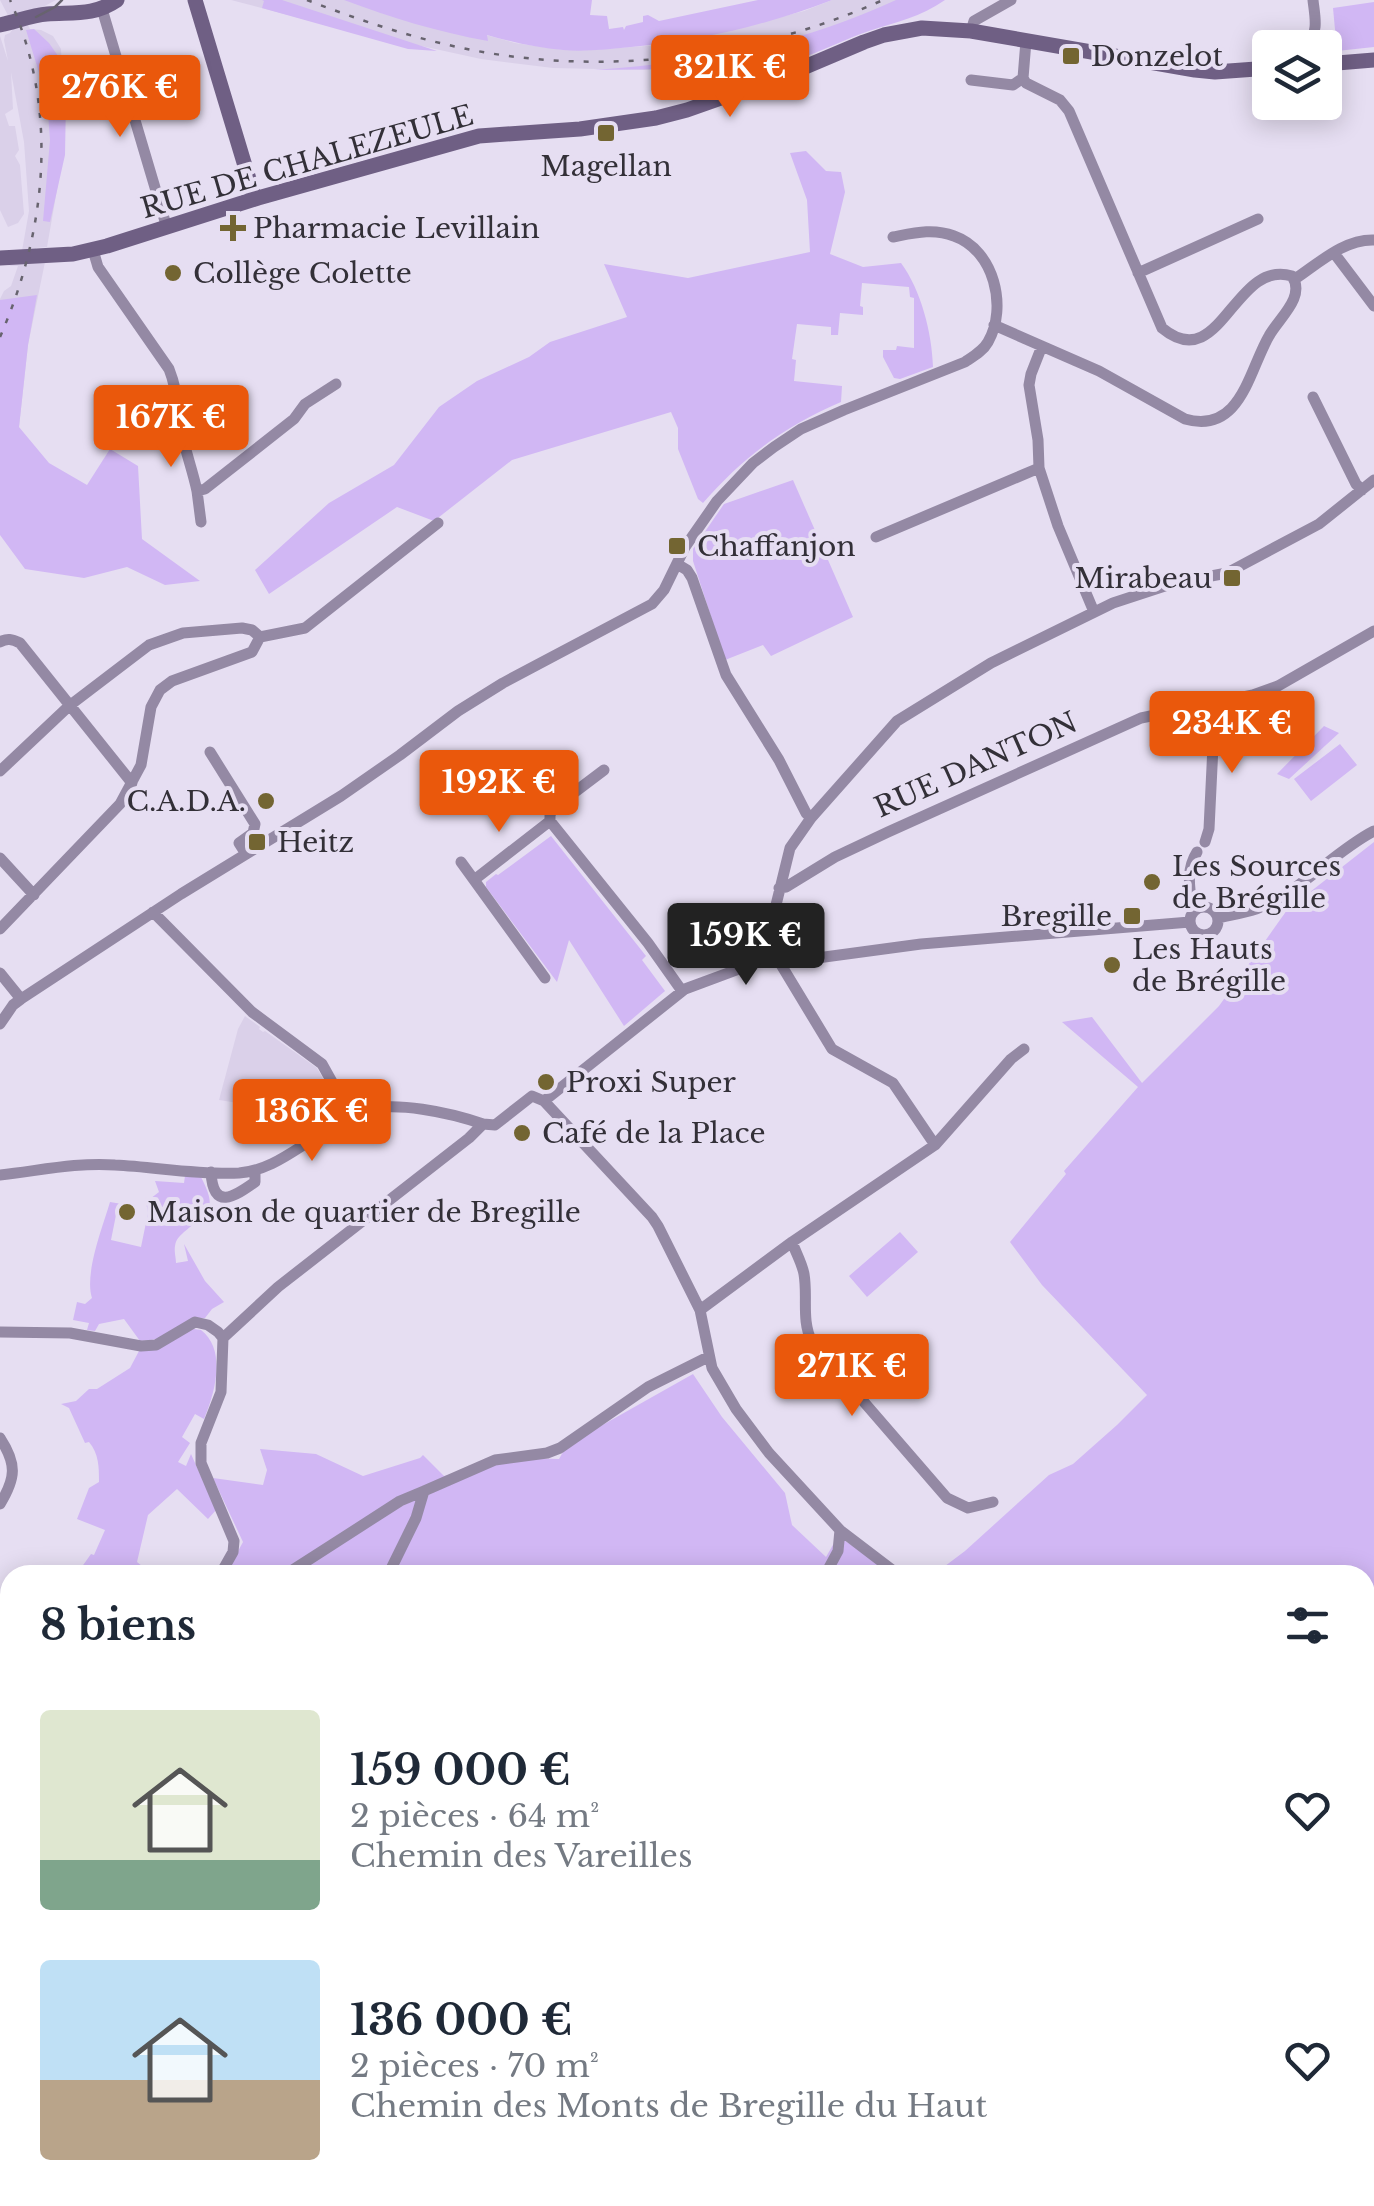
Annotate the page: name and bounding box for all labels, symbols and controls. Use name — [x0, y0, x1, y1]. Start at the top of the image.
map controls — [1252, 30, 1342, 120]
button: layers — [1252, 30, 1342, 120]
pin: 321K € — [649, 35, 811, 120]
place label: Donzelot — [1091, 39, 1223, 74]
marker: Donzelot — [1060, 45, 1082, 67]
text: 321K € — [673, 47, 787, 87]
pin: 276K € — [39, 55, 201, 140]
text: 276K € — [61, 67, 179, 107]
street label: RUE DE CHALEZEULE — [137, 98, 477, 226]
marker: Magellan — [595, 122, 617, 144]
place label: Magellan — [540, 149, 672, 184]
place label: Pharmacie Levillain — [253, 211, 540, 246]
marker: Pharmacie Levillain — [222, 217, 244, 239]
place label: Collège Colette — [193, 256, 412, 291]
marker: Collège Colette — [162, 262, 184, 284]
pin: 167K € — [90, 385, 252, 470]
text: 167K € — [116, 397, 226, 437]
place label: Chaffanjon — [697, 529, 856, 564]
marker: Chaffanjon — [666, 535, 688, 557]
place label: Mirabeau — [1074, 561, 1212, 596]
marker: Mirabeau — [1221, 567, 1243, 589]
pin: 234K € — [1151, 691, 1313, 776]
text: 234K € — [1172, 703, 1292, 743]
street label: RUE DANTON — [869, 705, 1083, 825]
pin: 192K € — [418, 750, 580, 835]
text: 192K € — [442, 762, 556, 802]
place label: C.A.D.A. — [127, 784, 246, 819]
marker: C.A.D.A. — [255, 790, 277, 812]
place label: Heitz — [277, 825, 354, 860]
marker: Heitz — [246, 831, 268, 853]
place label: Les Sources de Brégille — [1172, 849, 1341, 916]
marker: Les Sources de Brégille — [1141, 871, 1163, 893]
place label: Bregille — [1001, 899, 1112, 934]
pin: 159K € — [665, 903, 827, 988]
marker: Bregille — [1121, 905, 1143, 927]
text: 159K € — [689, 915, 803, 955]
place label: Les Hauts de Brégille — [1132, 932, 1286, 999]
marker: Les Hauts de Brégille — [1101, 954, 1123, 976]
place label: Proxi Super — [566, 1065, 736, 1100]
marker: Proxi Super — [535, 1071, 557, 1093]
pin: 136K € — [231, 1079, 393, 1164]
text: 136K € — [255, 1091, 369, 1131]
place label: Café de la Place — [542, 1116, 766, 1151]
marker: Café de la Place — [511, 1122, 533, 1144]
place label: Maison de quartier de Bregille — [147, 1195, 581, 1230]
marker: Maison de quartier de Bregille — [116, 1201, 138, 1223]
pin: 271K € — [771, 1334, 933, 1419]
text: 271K € — [797, 1346, 907, 1386]
icon: filters — [1280, 1598, 1335, 1653]
text: 8 biens — [40, 1599, 196, 1651]
text: 159 000 € — [350, 1744, 571, 1796]
icon: home — [120, 1750, 240, 1870]
icon: heart — [1280, 1783, 1335, 1838]
text: 2 pièces · 64 m² — [350, 1796, 599, 1836]
text: Chemin des Vareilles — [350, 1836, 692, 1876]
text: 136 000 € — [350, 1994, 573, 2046]
icon: home — [120, 2000, 240, 2120]
icon: heart — [1280, 2033, 1335, 2088]
text: 2 pièces · 70 m² — [350, 2046, 599, 2086]
text: Chemin des Monts de Bregille du Haut — [350, 2086, 987, 2126]

